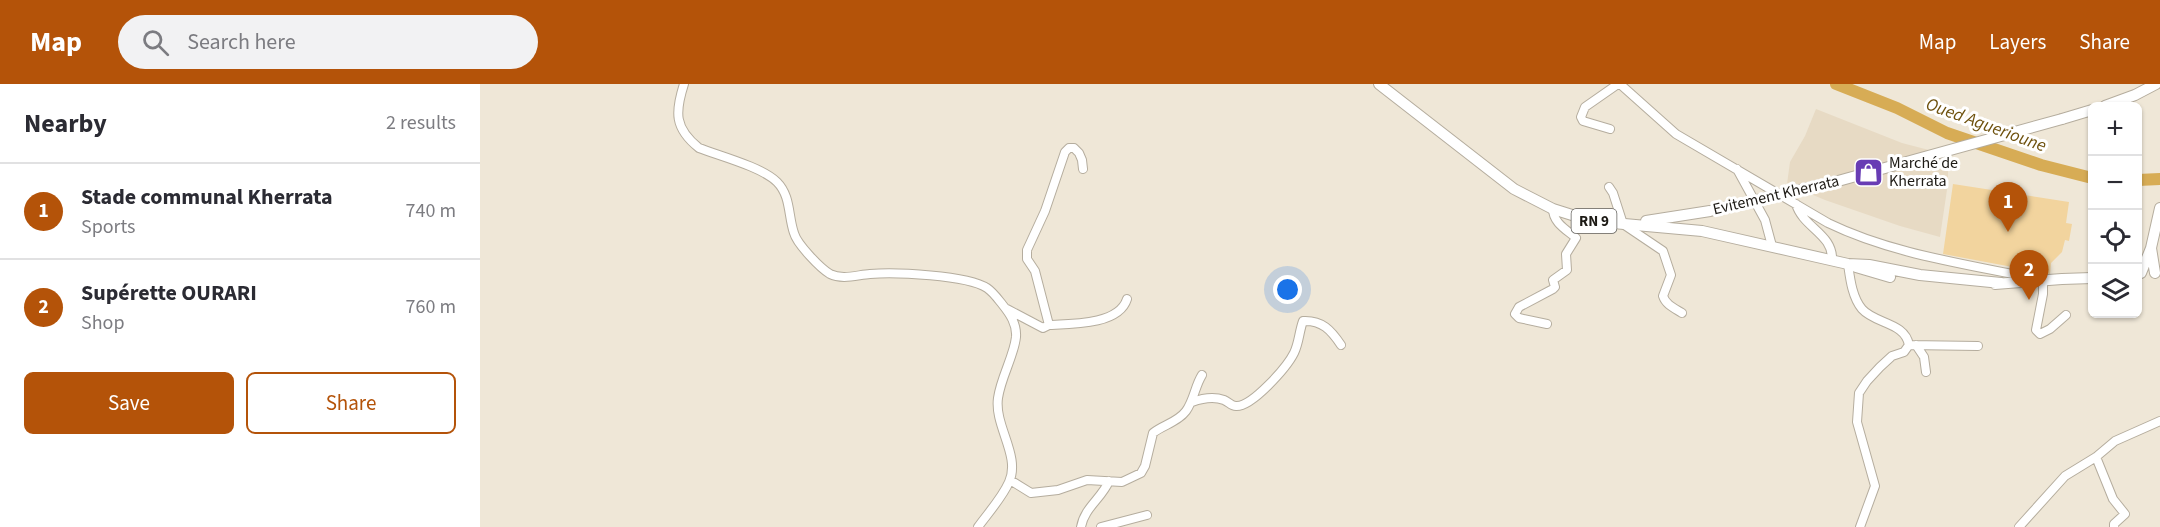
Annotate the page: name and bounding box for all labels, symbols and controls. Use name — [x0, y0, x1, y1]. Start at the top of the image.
search box — [118, 15, 538, 69]
text: Map — [30, 22, 82, 62]
icon: search — [139, 26, 172, 59]
text: Search here — [187, 26, 296, 58]
text: Map — [1919, 27, 1956, 57]
text: Layers — [1989, 27, 2046, 57]
text: Share — [2079, 27, 2130, 57]
water label: Oued Aguerioune — [1922, 92, 2050, 159]
map controls — [2088, 102, 2142, 318]
button: + — [2088, 102, 2142, 156]
text: Nearby — [24, 105, 107, 142]
text: 2 results — [386, 109, 456, 137]
place label: Marché de Kherrata — [1889, 152, 1958, 192]
shop icon: Marché de Kherrata — [1852, 156, 1884, 188]
button: − — [2088, 156, 2142, 210]
street label: Evitement Kherrata — [1711, 170, 1841, 220]
text: Stade communal Kherrata — [81, 181, 333, 213]
pin: 1 — [1988, 182, 2027, 232]
text: 1 — [38, 197, 49, 225]
text: 740 m — [406, 197, 456, 225]
road number: RN 9 — [1572, 209, 1616, 233]
button: locate — [2088, 210, 2142, 264]
text: Sports — [81, 213, 136, 241]
pin: 2 — [2010, 250, 2048, 300]
button: layers — [2088, 264, 2142, 318]
your location — [1273, 275, 1302, 304]
text: Supérette OURARI — [81, 277, 257, 309]
text: 2 — [38, 293, 49, 321]
text: 760 m — [406, 293, 456, 321]
text: Shop — [81, 309, 125, 337]
button: Save — [24, 372, 234, 434]
button: Share — [246, 372, 456, 434]

